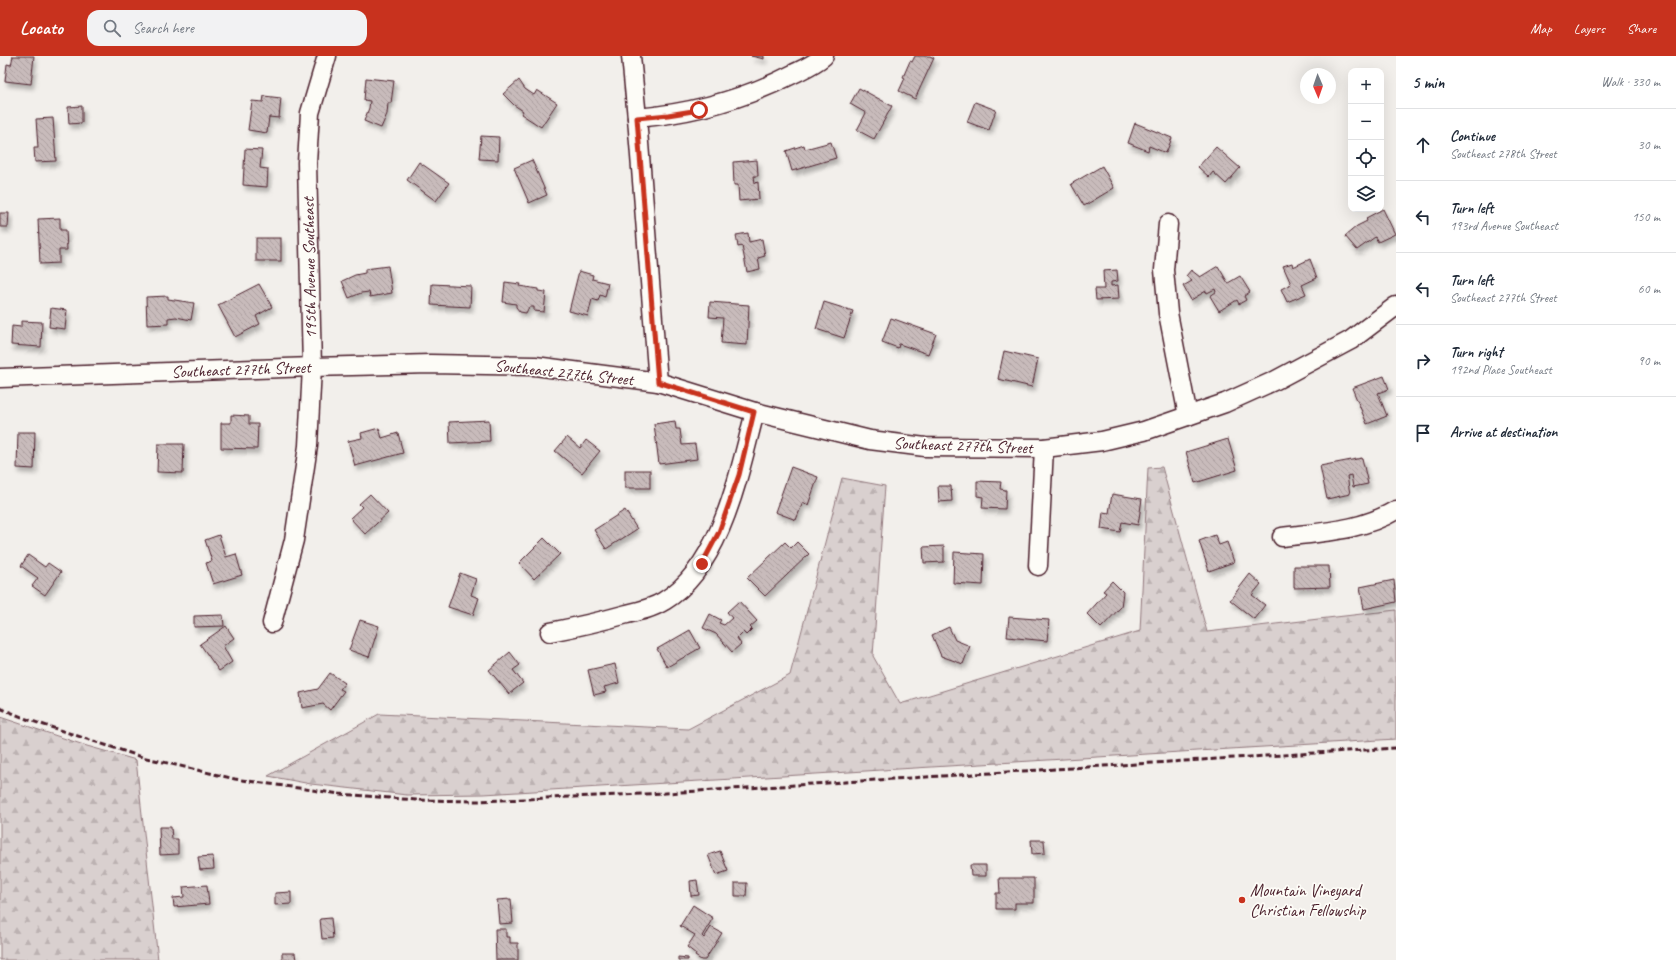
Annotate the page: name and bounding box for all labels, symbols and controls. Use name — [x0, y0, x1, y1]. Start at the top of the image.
search box — [87, 10, 367, 46]
text: Locato — [20, 16, 63, 40]
icon: search — [101, 17, 123, 39]
text: Search here — [133, 19, 194, 38]
text: Map — [1530, 20, 1552, 37]
text: Layers — [1574, 20, 1605, 37]
text: Share — [1627, 20, 1656, 37]
north arrow — [1300, 68, 1336, 104]
map controls — [1348, 68, 1384, 212]
button: + — [1348, 68, 1384, 104]
text: 5 min — [1412, 72, 1444, 93]
text: Walk · 330 m — [1601, 74, 1660, 90]
route start — [690, 101, 708, 119]
button: − — [1348, 104, 1384, 140]
text: Continue — [1450, 127, 1495, 146]
icon: ahead — [1412, 134, 1434, 156]
text: 30 m — [1638, 137, 1660, 153]
button: locate — [1348, 140, 1384, 176]
text: Southeast 278th Street — [1450, 146, 1557, 162]
button: layers — [1348, 176, 1384, 212]
street label: 195th Avenue Southeast — [298, 195, 321, 339]
text: Turn left — [1450, 199, 1493, 218]
icon: left — [1412, 206, 1434, 228]
text: 150 m — [1632, 209, 1660, 225]
text: 193rd Avenue Southeast — [1450, 218, 1558, 234]
text: Turn left — [1450, 271, 1493, 290]
icon: left — [1412, 278, 1434, 300]
text: 60 m — [1638, 281, 1660, 297]
text: Southeast 277th Street — [1450, 290, 1557, 306]
text: Turn right — [1450, 343, 1503, 362]
icon: right — [1412, 350, 1434, 372]
text: 90 m — [1638, 353, 1660, 369]
street label: Southeast 277th Street — [494, 355, 637, 390]
street label: Southeast 277th Street — [171, 356, 313, 382]
text: 192nd Place Southeast — [1450, 362, 1552, 378]
icon: arrive — [1412, 422, 1434, 444]
text: Arrive at destination — [1450, 423, 1557, 442]
street label: Southeast 277th Street — [893, 433, 1035, 459]
route end — [693, 555, 711, 573]
place label: Mountain Vineyard Christian Fellowship — [1250, 880, 1367, 921]
marker: Mountain Vineyard Christian Fellowship — [1237, 895, 1247, 905]

